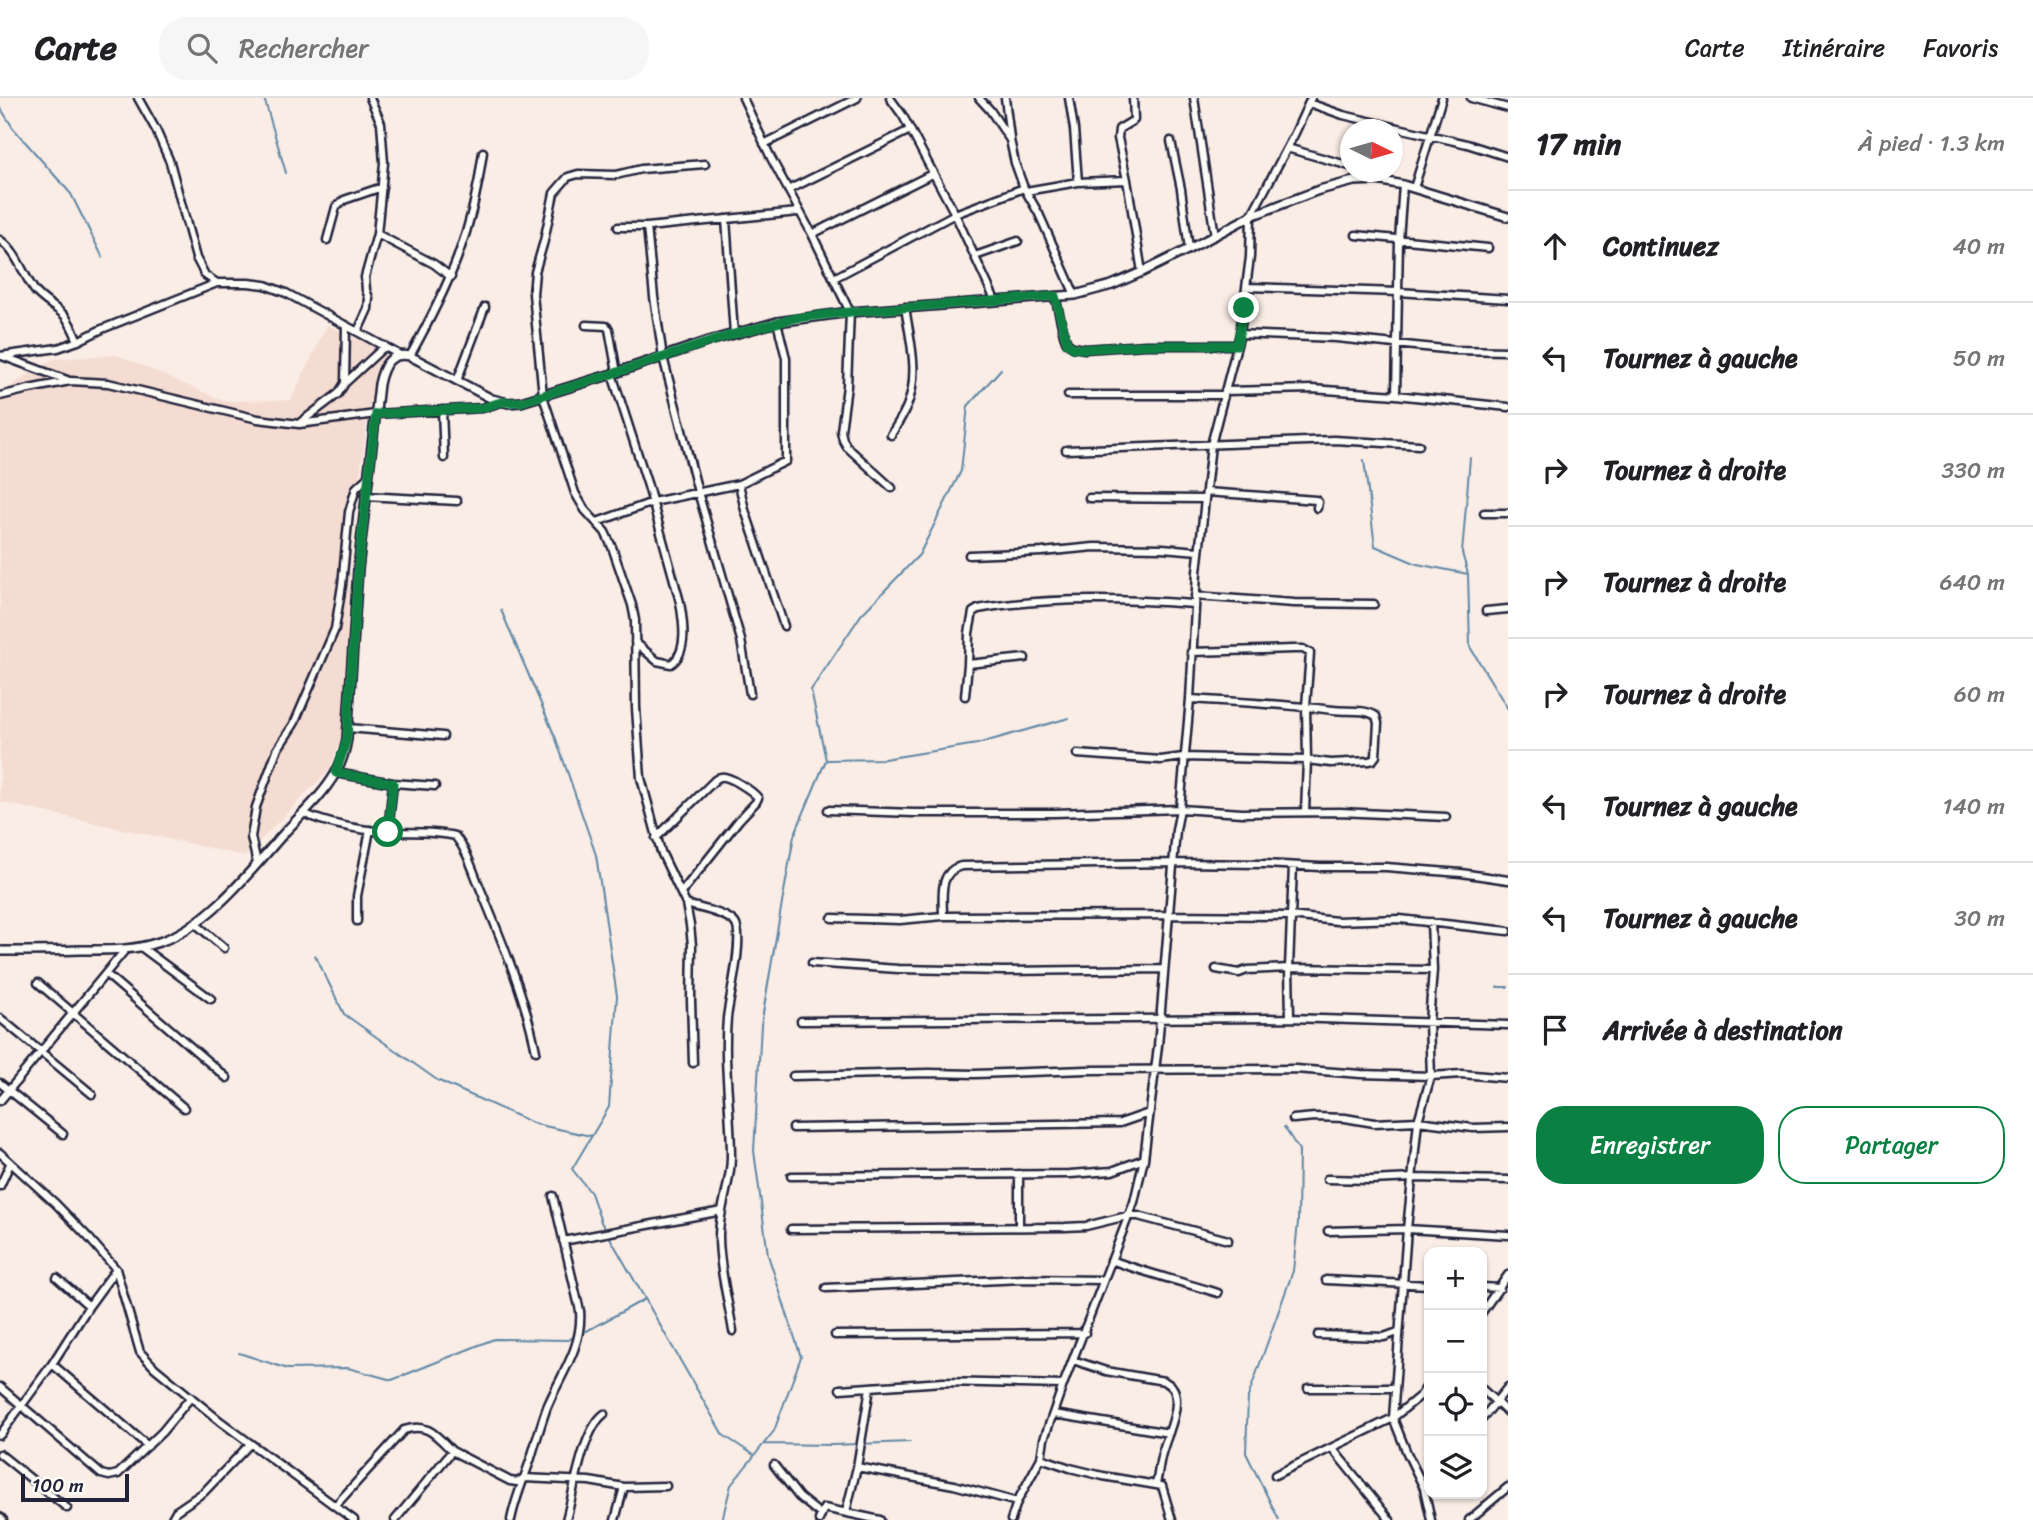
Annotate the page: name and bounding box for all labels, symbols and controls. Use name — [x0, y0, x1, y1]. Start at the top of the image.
search box — [159, 17, 649, 80]
text: Carte — [35, 19, 117, 77]
text: Rechercher — [239, 25, 369, 71]
text: Carte — [1685, 27, 1745, 69]
text: Itinéraire — [1783, 27, 1885, 69]
text: Favoris — [1923, 27, 1998, 69]
icon: search — [183, 29, 221, 67]
text: 17 min — [1536, 117, 1621, 171]
north arrow — [1340, 119, 1403, 182]
text: À pied · 1.3 km — [1858, 123, 2005, 164]
text: Continuez — [1603, 223, 1719, 269]
text: 40 m — [1952, 226, 2005, 267]
icon: ahead — [1536, 227, 1574, 265]
route end — [1228, 292, 1259, 323]
text: Tournez à gauche — [1603, 335, 1798, 381]
text: 50 m — [1953, 338, 2005, 379]
icon: left — [1536, 339, 1574, 377]
text: Tournez à droite — [1603, 447, 1786, 493]
text: 330 m — [1942, 450, 2005, 491]
icon: right — [1536, 451, 1574, 489]
text: Tournez à droite — [1603, 559, 1786, 605]
text: 640 m — [1939, 562, 2005, 603]
icon: right — [1536, 563, 1574, 601]
text: Tournez à droite — [1603, 671, 1786, 717]
text: 60 m — [1954, 674, 2005, 715]
icon: right — [1536, 675, 1574, 713]
text: Tournez à gauche — [1603, 783, 1798, 829]
text: 140 m — [1943, 786, 2005, 827]
icon: left — [1536, 787, 1574, 825]
route start — [372, 816, 403, 847]
text: Tournez à gauche — [1603, 895, 1798, 941]
text: 30 m — [1954, 898, 2005, 939]
icon: left — [1536, 899, 1574, 937]
text: Arrivée à destination — [1603, 1007, 1843, 1053]
icon: arrive — [1536, 1011, 1574, 1049]
button: Enregistrer — [1536, 1106, 1764, 1184]
button: Partager — [1778, 1106, 2005, 1184]
map controls — [1424, 1247, 1487, 1499]
button: + — [1424, 1247, 1487, 1310]
button: − — [1424, 1310, 1487, 1373]
button: locate — [1424, 1373, 1487, 1436]
button: layers — [1424, 1436, 1487, 1499]
text: 100 m — [32, 1469, 84, 1502]
scale bar — [21, 1471, 130, 1503]

